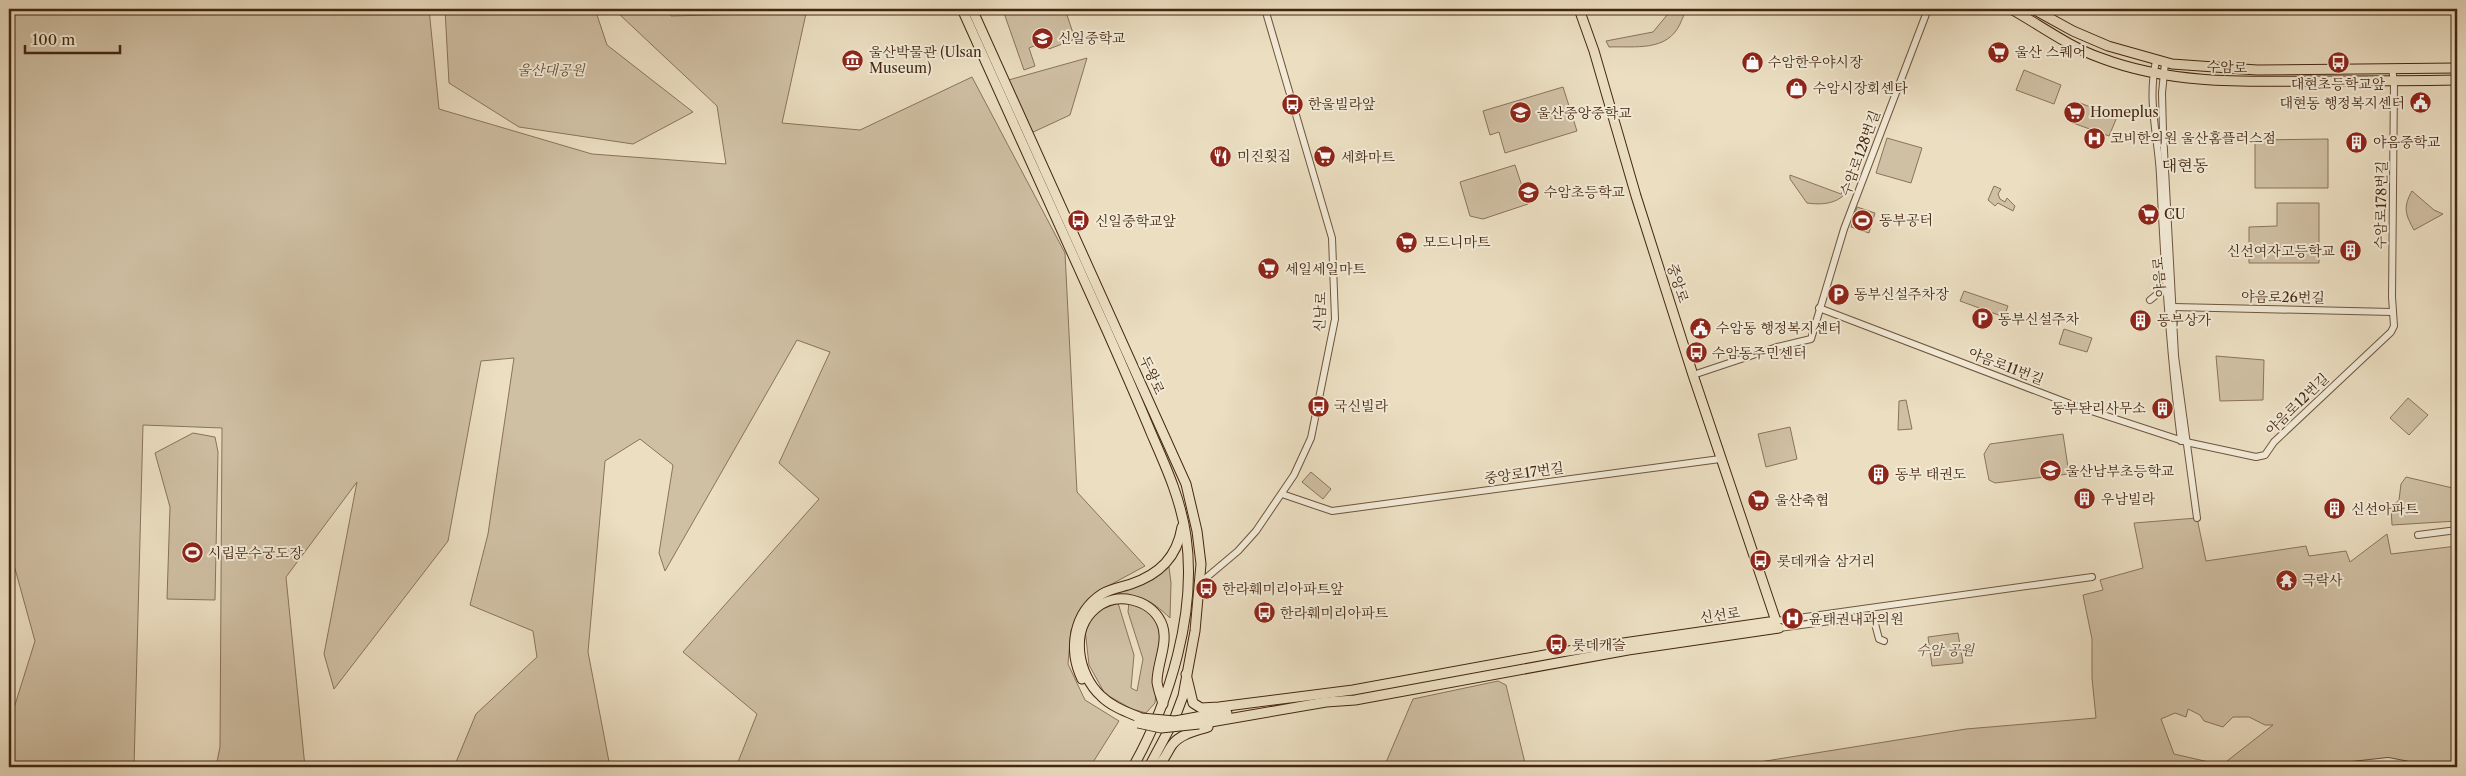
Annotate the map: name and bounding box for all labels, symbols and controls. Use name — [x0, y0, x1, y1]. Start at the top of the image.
scale bar — [25, 22, 120, 54]
school or university icon: 신일중학교 — [1030, 26, 1054, 50]
place label: 신일중학교 — [1058, 29, 1126, 47]
text: 100 m — [32, 30, 75, 49]
supermarket icon: 울산 스퀘어 — [1987, 40, 2011, 64]
place label: 울산박물관 (Ulsan Museum) — [869, 43, 982, 77]
place label: 울산 스퀘어 — [2015, 43, 2086, 61]
museum icon: 울산박물관 (Ulsan Museum) — [841, 48, 865, 72]
shop icon: 수암한우야시장 — [1740, 50, 1764, 74]
bus stop icon: 대현초등학교앞 — [2326, 50, 2350, 74]
place label: 수암한우야시장 — [1768, 53, 1863, 71]
street label: 수암로 — [2206, 57, 2248, 77]
park label: 울산대공원 — [517, 61, 586, 79]
place label: 대현초등학교앞 — [2291, 75, 2386, 93]
shop icon: 수암시장회센타 — [1785, 76, 1809, 100]
place label: 수암시장회센타 — [1813, 79, 1908, 97]
public building icon: 대현동 행정복지센터 — [2409, 91, 2433, 115]
bus stop icon: 한울빌라앞 — [1280, 92, 1304, 116]
place label: 대현동 행정복지센터 — [2280, 94, 2405, 112]
place label: 한울빌라앞 — [1308, 95, 1376, 113]
supermarket icon: Homeplus — [2062, 100, 2086, 124]
school or university icon: 울산중앙중학교 — [1509, 101, 1533, 125]
place label: Homeplus — [2090, 103, 2159, 121]
place label: 울산중앙중학교 — [1537, 104, 1632, 122]
street label: 수암로128번길 — [1836, 108, 1884, 198]
hospital icon: 코비한의원 울산홈플러스점 — [2082, 126, 2106, 150]
place label: 코비한의원 울산홈플러스점 — [2110, 129, 2276, 147]
building icon: 야음중학교 — [2345, 130, 2369, 154]
place label: 야음중학교 — [2373, 133, 2441, 151]
restaurant icon: 미진횟집 — [1209, 144, 1233, 168]
supermarket icon: 세화마트 — [1313, 145, 1337, 169]
place label: 미진횟집 — [1237, 147, 1291, 165]
place label: 세화마트 — [1341, 148, 1396, 166]
district label: 대현동 — [2162, 155, 2209, 175]
street label: 수암로178번길 — [2371, 160, 2391, 250]
school or university icon: 수암초등학교 — [1516, 180, 1540, 204]
place label: 수암초등학교 — [1544, 183, 1626, 201]
supermarket icon: CU — [2136, 202, 2160, 226]
place label: CU — [2164, 205, 2186, 223]
sports icon: 동부공터 — [1851, 208, 1875, 232]
bus stop icon: 신일중학교앞 — [1067, 209, 1091, 233]
place label: 동부공터 — [1879, 211, 1933, 229]
place label: 신일중학교앞 — [1095, 212, 1177, 230]
supermarket icon: 모드니마트 — [1395, 230, 1419, 254]
place label: 모드니마트 — [1423, 233, 1491, 251]
building icon: 신선여자고등학교 — [2339, 239, 2363, 263]
place label: 신선여자고등학교 — [2227, 242, 2335, 260]
street label: 야음로 — [2149, 256, 2169, 298]
supermarket icon: 세일세일마트 — [1257, 257, 1281, 281]
place label: 세일세일마트 — [1285, 260, 1367, 278]
street label: 중앙로 — [1663, 261, 1693, 306]
parking icon: 동부신설주차장 — [1826, 282, 1850, 306]
place label: 동부신설주차장 — [1854, 285, 1949, 303]
street label: 야음로26번길 — [2241, 287, 2325, 307]
street label: 신남로 — [1310, 291, 1330, 333]
parking icon: 동부신설주차 — [1970, 307, 1994, 331]
building icon: 동부상가 — [2129, 308, 2153, 332]
place label: 동부신설주차 — [1998, 310, 2080, 328]
place label: 동부상가 — [2157, 311, 2212, 329]
public building icon: 수암동 행정복지센터 — [1688, 316, 1712, 340]
place label: 수암동 행정복지센터 — [1716, 319, 1841, 337]
bus stop icon: 수암동주민센터 — [1684, 341, 1708, 365]
street label: 야음로11번길 — [1966, 343, 2046, 389]
place label: 수암동주민센터 — [1712, 344, 1807, 362]
street label: 두왕로 — [1136, 353, 1169, 398]
street label: 야음로12번길 — [2261, 369, 2333, 439]
bus stop icon: 국신빌라 — [1306, 394, 1330, 418]
building icon: 동부돤리사무소 — [2150, 396, 2174, 420]
place label: 국신빌라 — [1334, 397, 1389, 415]
place label: 동부돤리사무소 — [2051, 399, 2146, 417]
street label: 중앙로17번길 — [1483, 458, 1565, 488]
school or university icon: 울산남부초등학교 — [2038, 459, 2062, 483]
building icon: 동부 태권도 — [1867, 462, 1891, 486]
place label: 울산남부초등학교 — [2066, 462, 2175, 480]
place label: 동부 태권도 — [1895, 465, 1967, 483]
building icon: 우남빌라 — [2073, 487, 2097, 511]
supermarket icon: 울산축협 — [1747, 488, 1771, 512]
place label: 우남빌라 — [2101, 490, 2156, 508]
place label: 울산축협 — [1775, 491, 1829, 509]
building icon: 신선아파트 — [2323, 497, 2347, 521]
place label: 신선아파트 — [2351, 500, 2419, 518]
sports icon: 시립문수궁도장 — [180, 541, 204, 565]
place label: 시립문수궁도장 — [208, 544, 303, 562]
bus stop icon: 롯데캐슬 삼거리 — [1749, 549, 1773, 573]
place label: 롯데캐슬 삼거리 — [1777, 552, 1875, 570]
temple icon: 극락사 — [2274, 568, 2298, 592]
place label: 극락사 — [2302, 571, 2343, 589]
bus stop icon: 한라훼미리아파트앞 — [1194, 577, 1218, 601]
place label: 한라훼미리아파트앞 — [1222, 580, 1344, 598]
bus stop icon: 한라훼미리아파트 — [1252, 601, 1276, 625]
street label: 신선로 — [1699, 603, 1742, 627]
place label: 한라훼미리아파트 — [1280, 604, 1389, 622]
hospital icon: 윤태권내과의원 — [1781, 607, 1805, 631]
place label: 윤태권내과의원 — [1809, 610, 1904, 628]
bus stop icon: 롯데캐슬 — [1544, 633, 1568, 657]
place label: 롯데캐슬 — [1572, 636, 1627, 654]
park label: 수암 공원 — [1916, 641, 1975, 659]

